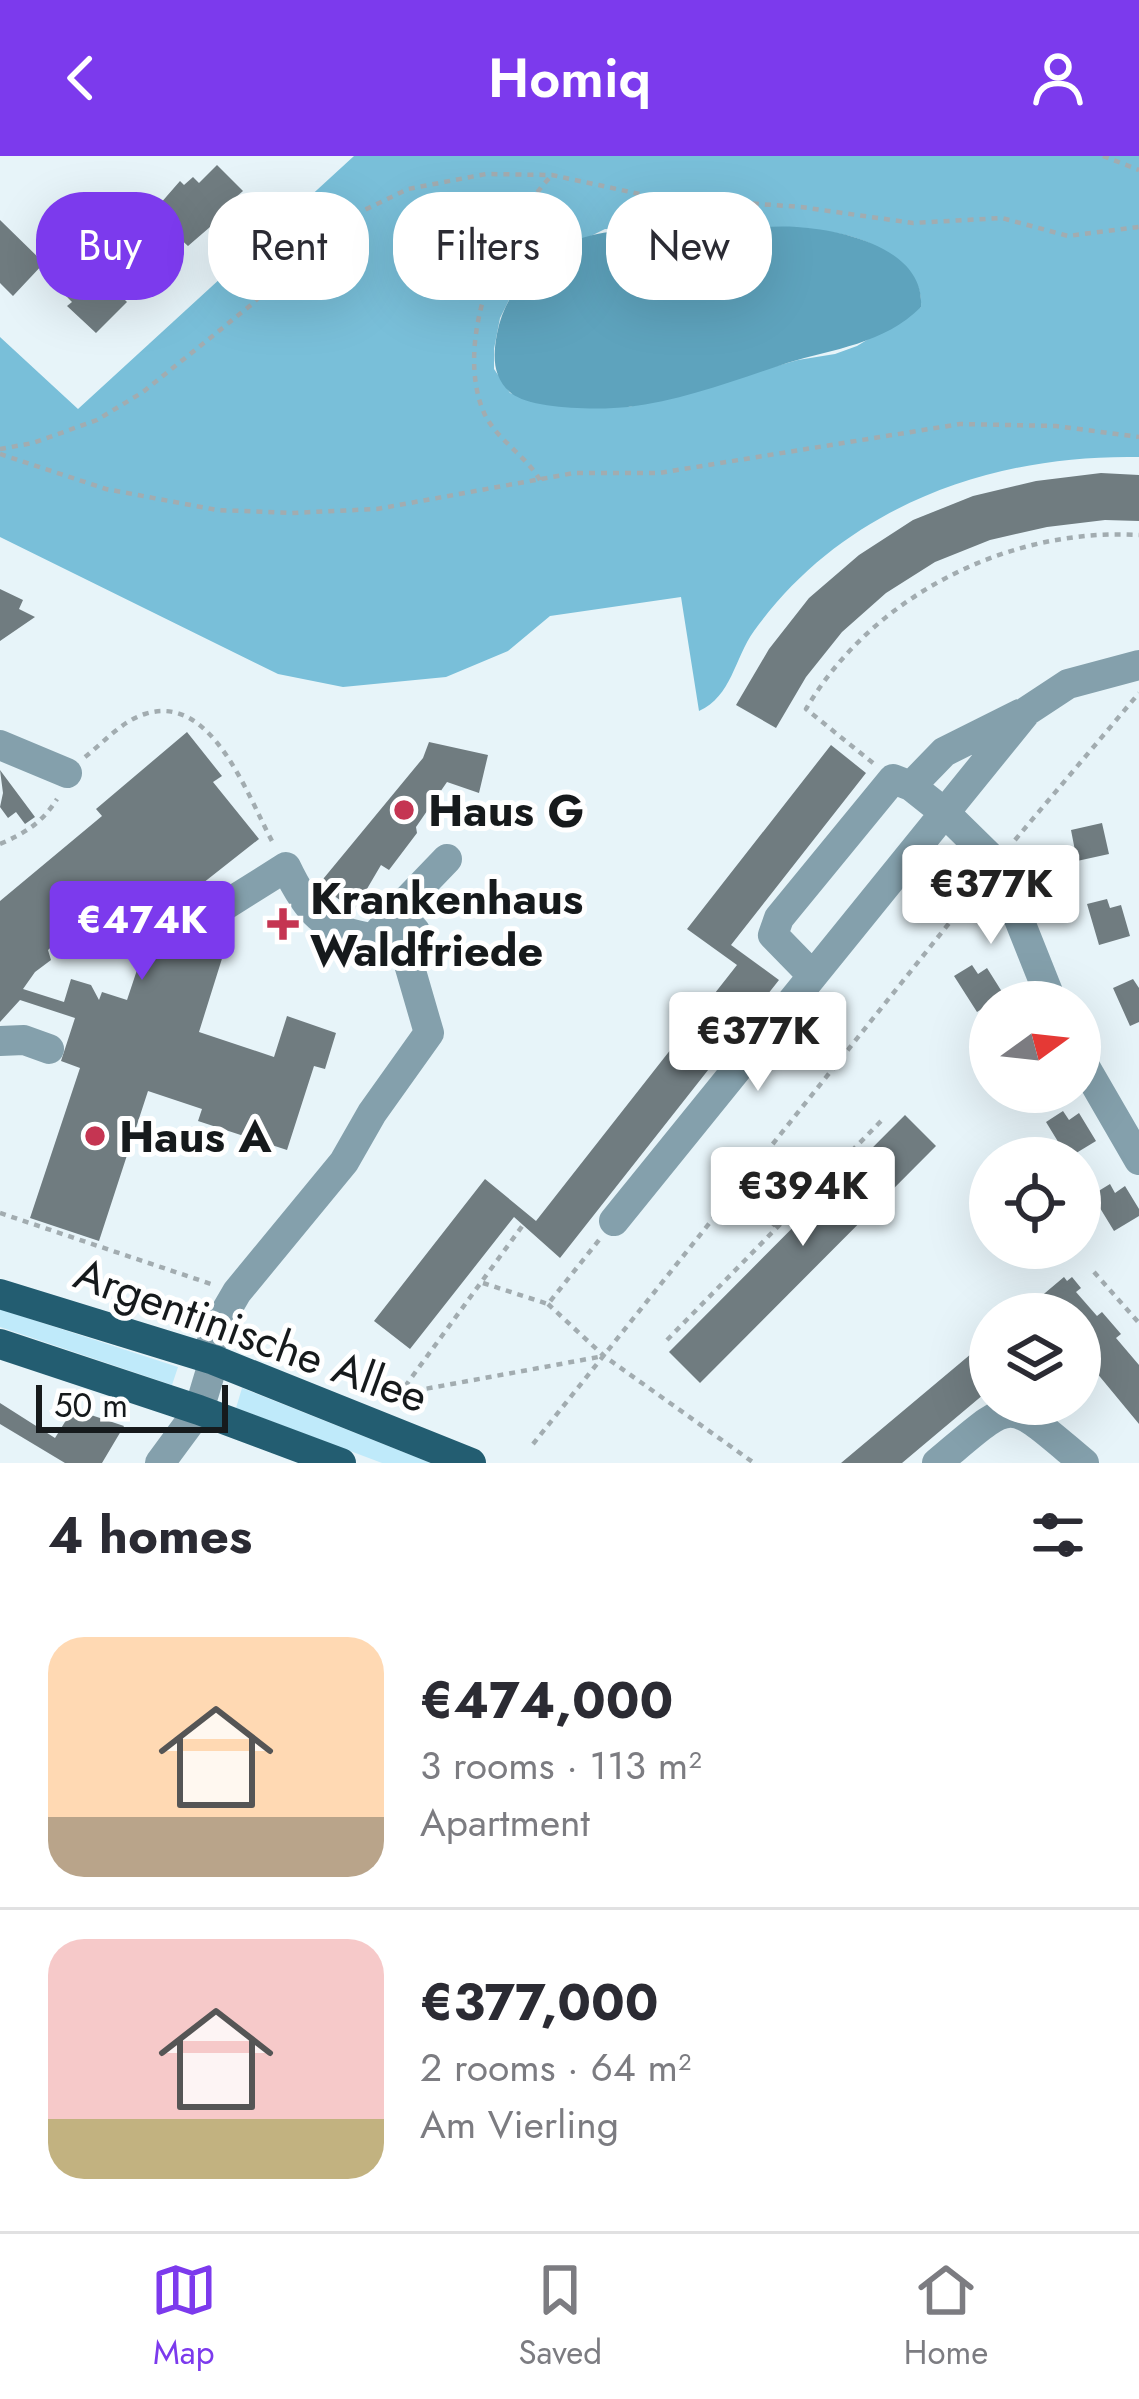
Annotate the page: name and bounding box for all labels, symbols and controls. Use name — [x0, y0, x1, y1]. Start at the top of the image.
text: Homiq — [488, 39, 651, 117]
icon: back — [48, 45, 114, 111]
icon: person — [1025, 45, 1091, 111]
chip: Buy — [36, 192, 184, 300]
chip: Rent — [208, 192, 369, 300]
chip: Filters — [393, 192, 582, 300]
chip: New — [606, 192, 772, 300]
place label: Haus G — [428, 778, 584, 843]
marker: Haus G — [391, 797, 417, 823]
pin: €377K — [907, 845, 1075, 947]
text: €377K — [929, 855, 1053, 912]
place label: Krankenhaus Waldfriede — [310, 866, 583, 983]
pin: €474K — [58, 881, 226, 983]
text: €474K — [77, 891, 207, 948]
marker: Krankenhaus Waldfriede — [267, 908, 299, 940]
north arrow — [969, 981, 1101, 1113]
map controls — [969, 981, 1101, 1425]
pin: €377K — [674, 992, 842, 1094]
text: €377K — [696, 1002, 820, 1059]
place label: Haus A — [119, 1104, 273, 1169]
marker: Haus A — [82, 1123, 108, 1149]
button: locate — [969, 1137, 1101, 1269]
pin: €394K — [719, 1147, 887, 1249]
text: €394K — [738, 1157, 868, 1214]
street label: Argentinische Allee — [65, 1241, 437, 1429]
button: layers — [969, 1293, 1101, 1425]
scale bar — [36, 1379, 228, 1432]
text: 50 m — [54, 1382, 128, 1429]
text: 4 homes — [48, 1498, 252, 1572]
icon: filters — [1025, 1502, 1091, 1568]
text: €474,000 — [420, 1663, 673, 1737]
icon: home — [144, 1685, 288, 1829]
text: 3 rooms · 113 m² — [420, 1737, 702, 1794]
text: Apartment — [420, 1794, 590, 1851]
text: €377,000 — [420, 1965, 659, 2039]
icon: home — [144, 1987, 288, 2131]
text: 2 rooms · 64 m² — [420, 2039, 691, 2096]
text: Am Vierling — [420, 2096, 619, 2153]
tab: Map — [151, 2257, 217, 2376]
tab: Saved — [519, 2257, 602, 2376]
tab: Home — [904, 2257, 988, 2376]

